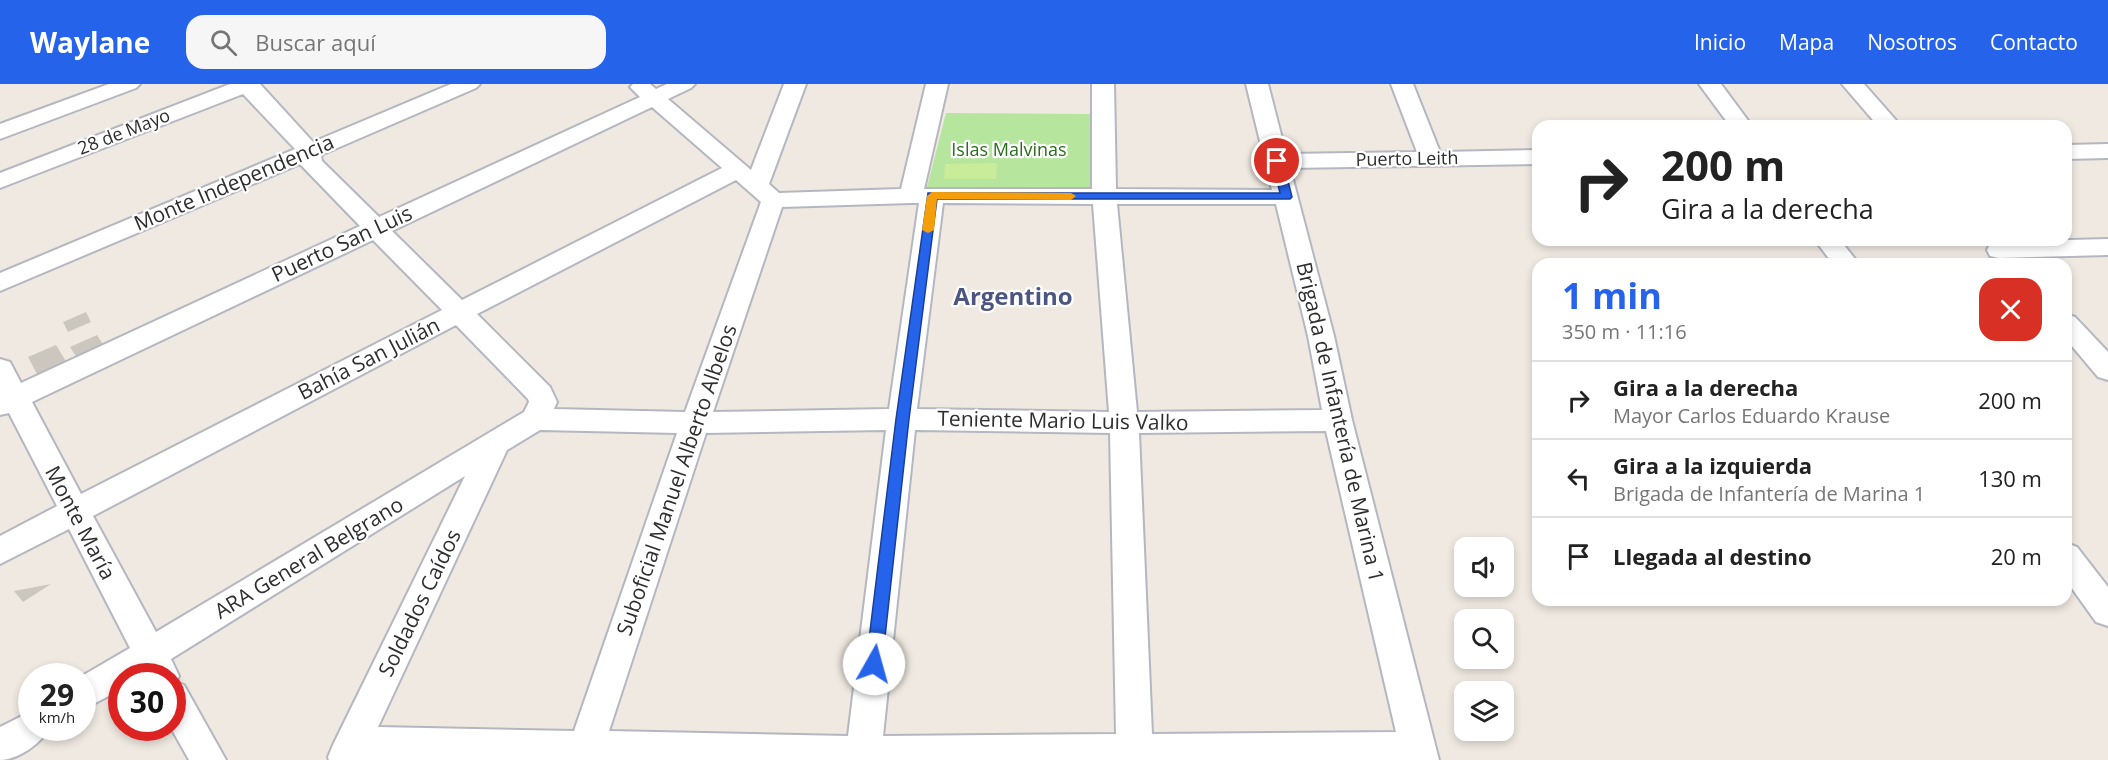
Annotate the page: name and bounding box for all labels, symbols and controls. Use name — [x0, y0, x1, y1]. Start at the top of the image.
search box — [186, 15, 606, 69]
text: Waylane — [30, 23, 150, 61]
icon: search — [207, 26, 240, 59]
text: Buscar aquí — [255, 27, 376, 57]
text: Inicio — [1694, 28, 1746, 56]
text: Mapa — [1779, 28, 1834, 56]
text: Nosotros — [1867, 28, 1957, 56]
text: Contacto — [1990, 28, 2078, 56]
street label: 28 de Mayo — [74, 102, 173, 160]
street label: Monte Independencia — [129, 127, 338, 237]
pin — [1251, 135, 1302, 186]
text: 200 m — [1661, 136, 1785, 193]
park label: Islas Malvinas — [951, 137, 1067, 161]
icon: arrive — [1260, 144, 1293, 177]
icon: right — [1562, 144, 1640, 222]
street label: Puerto Leith — [1355, 145, 1459, 171]
text: Gira a la derecha — [1661, 190, 1874, 227]
street label: Puerto San Luis — [267, 198, 416, 288]
street label: Brigada de Infantería de Marina 1 — [1290, 259, 1391, 585]
text: 1 min — [1562, 271, 1662, 320]
button: close — [1979, 278, 2042, 341]
district label: Argentino — [953, 279, 1073, 312]
street label: Bahía San Julián — [293, 310, 444, 406]
text: 350 m · 11:16 — [1562, 318, 1687, 345]
street label: Suboficial Manuel Alberto Albelos — [610, 320, 743, 639]
text: Gira a la derecha — [1613, 372, 1798, 402]
icon: right — [1562, 384, 1595, 417]
text: 200 m — [1978, 385, 2042, 415]
text: Mayor Carlos Eduardo Krause — [1613, 402, 1890, 429]
street label: Teniente Mario Luis Valko — [937, 404, 1189, 436]
text: Gira a la izquierda — [1613, 450, 1812, 480]
street label: Monte María — [39, 461, 123, 584]
icon: left — [1562, 462, 1595, 495]
text: 130 m — [1978, 463, 2042, 493]
text: Brigada de Infantería de Marina 1 — [1613, 480, 1925, 507]
street label: ARA General Belgrano — [209, 490, 408, 625]
street label: Soldados Caídos — [371, 524, 467, 681]
map controls — [1454, 537, 1514, 741]
button: sound — [1454, 537, 1514, 597]
icon: arrive — [1562, 540, 1595, 573]
text: Llegada al destino — [1613, 541, 1812, 571]
text: 20 m — [1991, 541, 2042, 571]
button: search — [1454, 609, 1514, 669]
position arrow — [842, 632, 906, 696]
speed limit sign: 30 — [108, 663, 186, 741]
text: 29 — [40, 674, 74, 715]
button: layers — [1454, 681, 1514, 741]
text: km/h — [39, 707, 75, 727]

